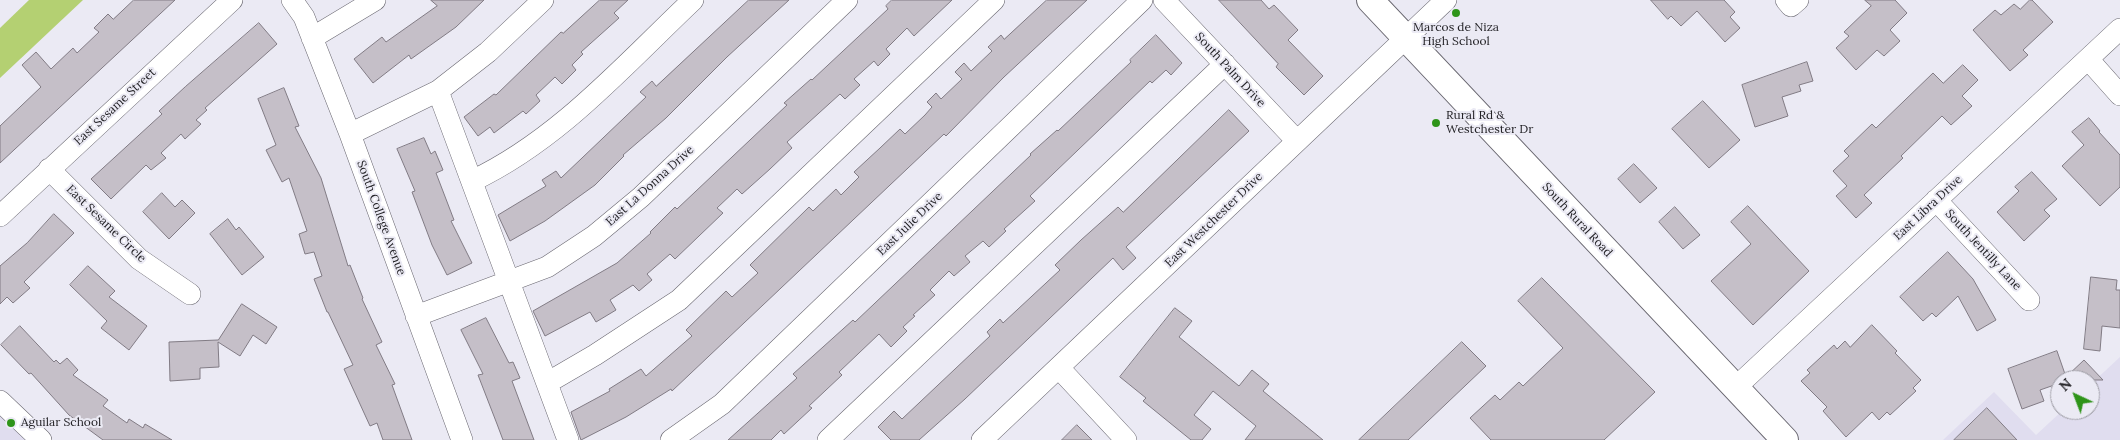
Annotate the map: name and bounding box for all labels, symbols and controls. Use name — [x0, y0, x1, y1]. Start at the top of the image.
marker: Marcos de Niza High School — [1450, 7, 1462, 19]
place label: Marcos de Niza High School — [1413, 21, 1499, 49]
street label: South Palm Drive — [1192, 30, 1268, 110]
street label: East Sesame Street — [71, 65, 159, 149]
place label: Rural Rd & Westchester Dr — [1446, 109, 1533, 137]
marker: Rural Rd & Westchester Dr — [1430, 117, 1442, 129]
street label: East La Donna Drive — [603, 143, 697, 229]
street label: South College Avenue — [353, 159, 409, 277]
street label: East Westchester Drive — [1162, 170, 1266, 270]
street label: East Libra Drive — [1891, 172, 1965, 244]
street label: South Rural Road — [1539, 180, 1615, 260]
street label: East Sesame Circle — [63, 182, 149, 266]
street label: East Julie Drive — [874, 189, 946, 259]
street label: South Jentilly Lane — [1942, 207, 2024, 293]
north arrow — [2050, 370, 2100, 420]
text: N — [2055, 374, 2076, 395]
place label: Aguilar School — [21, 416, 101, 430]
marker: Aguilar School — [5, 417, 17, 429]

